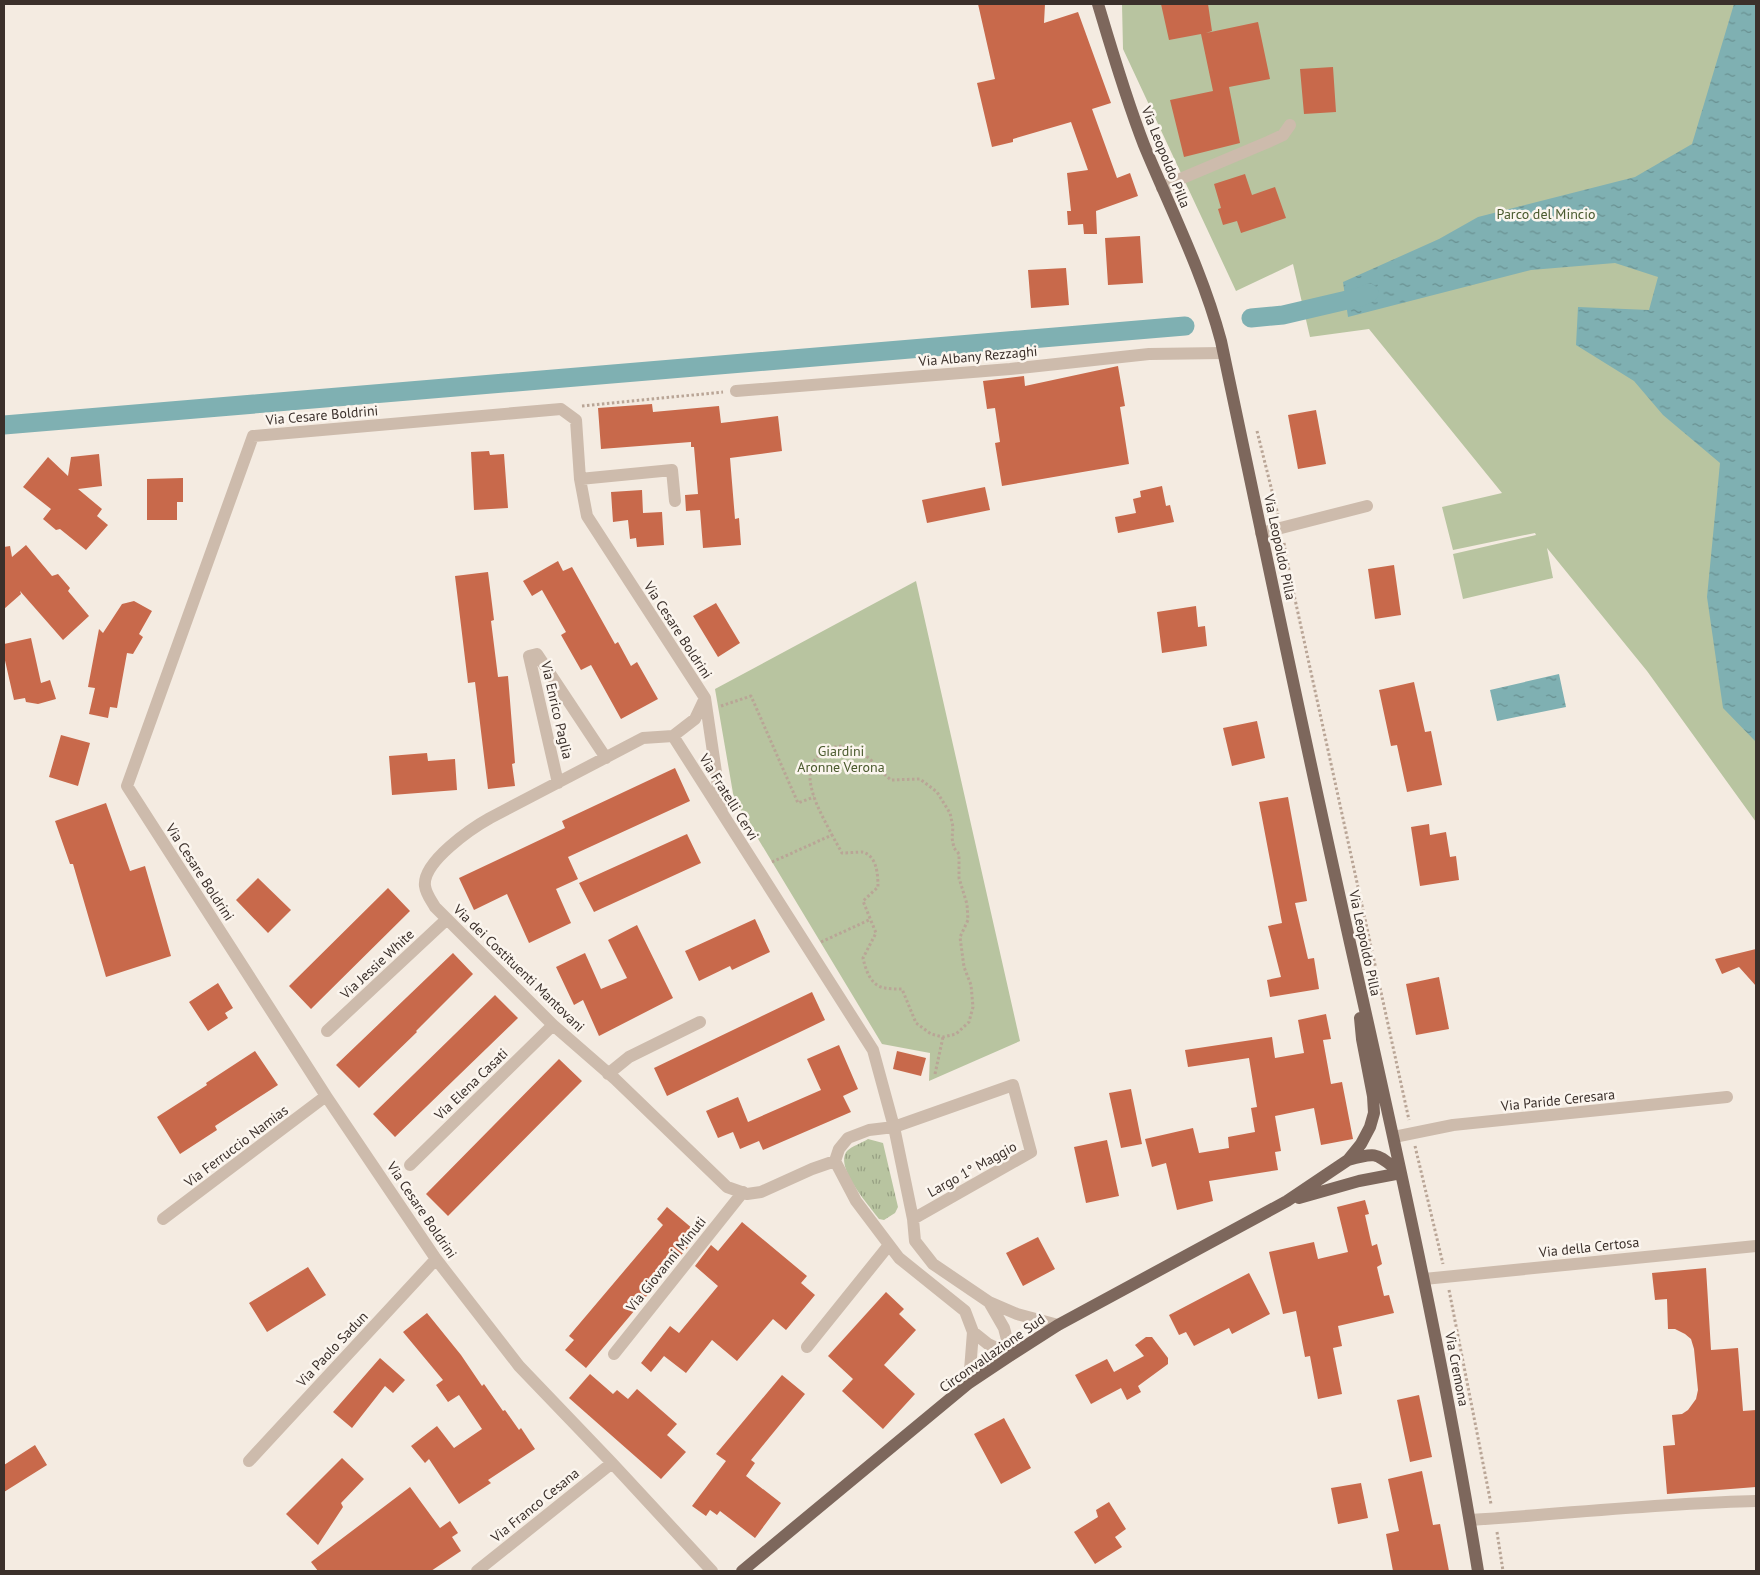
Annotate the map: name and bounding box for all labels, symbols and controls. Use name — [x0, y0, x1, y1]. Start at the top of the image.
street label: Via Leopoldo Pilla — [1137, 103, 1195, 210]
park label: Parco del Mincio — [1497, 205, 1595, 223]
street label: Via Albany Rezzaghi — [917, 342, 1038, 370]
street label: Via Cesare Boldrini — [264, 401, 379, 429]
street label: Via Leopoldo Pilla — [1260, 491, 1300, 602]
street label: Via Cesare Boldrini — [639, 577, 716, 682]
street label: Via Enrico Paglia — [537, 658, 577, 761]
park label: Giardini Aronne Verona — [797, 742, 885, 776]
street label: Via Fratelli Cervi — [695, 750, 763, 844]
street label: Via Cesare Boldrini — [161, 819, 238, 924]
street label: Via Leopoldo Pilla — [1345, 887, 1385, 998]
street label: Via dei Costituenti Mantovani — [449, 900, 589, 1036]
street label: Via Jessie White — [336, 925, 418, 1003]
street label: Via Elena Casati — [430, 1044, 512, 1124]
street label: Via Paride Ceresara — [1499, 1085, 1616, 1115]
street label: Via Ferruccio Namias — [180, 1101, 292, 1192]
street label: Largo 1° Maggio — [924, 1137, 1020, 1201]
street label: Via Cesare Boldrini — [382, 1157, 461, 1262]
street label: Via Giovanni Minuti — [622, 1213, 710, 1316]
street label: Via della Certosa — [1537, 1233, 1640, 1261]
street label: Via Paolo Sadun — [292, 1308, 372, 1391]
street label: Circonvallazione Sud — [936, 1310, 1048, 1396]
street label: Via Cremona — [1441, 1329, 1473, 1408]
street label: Via Franco Cesana — [486, 1464, 583, 1547]

